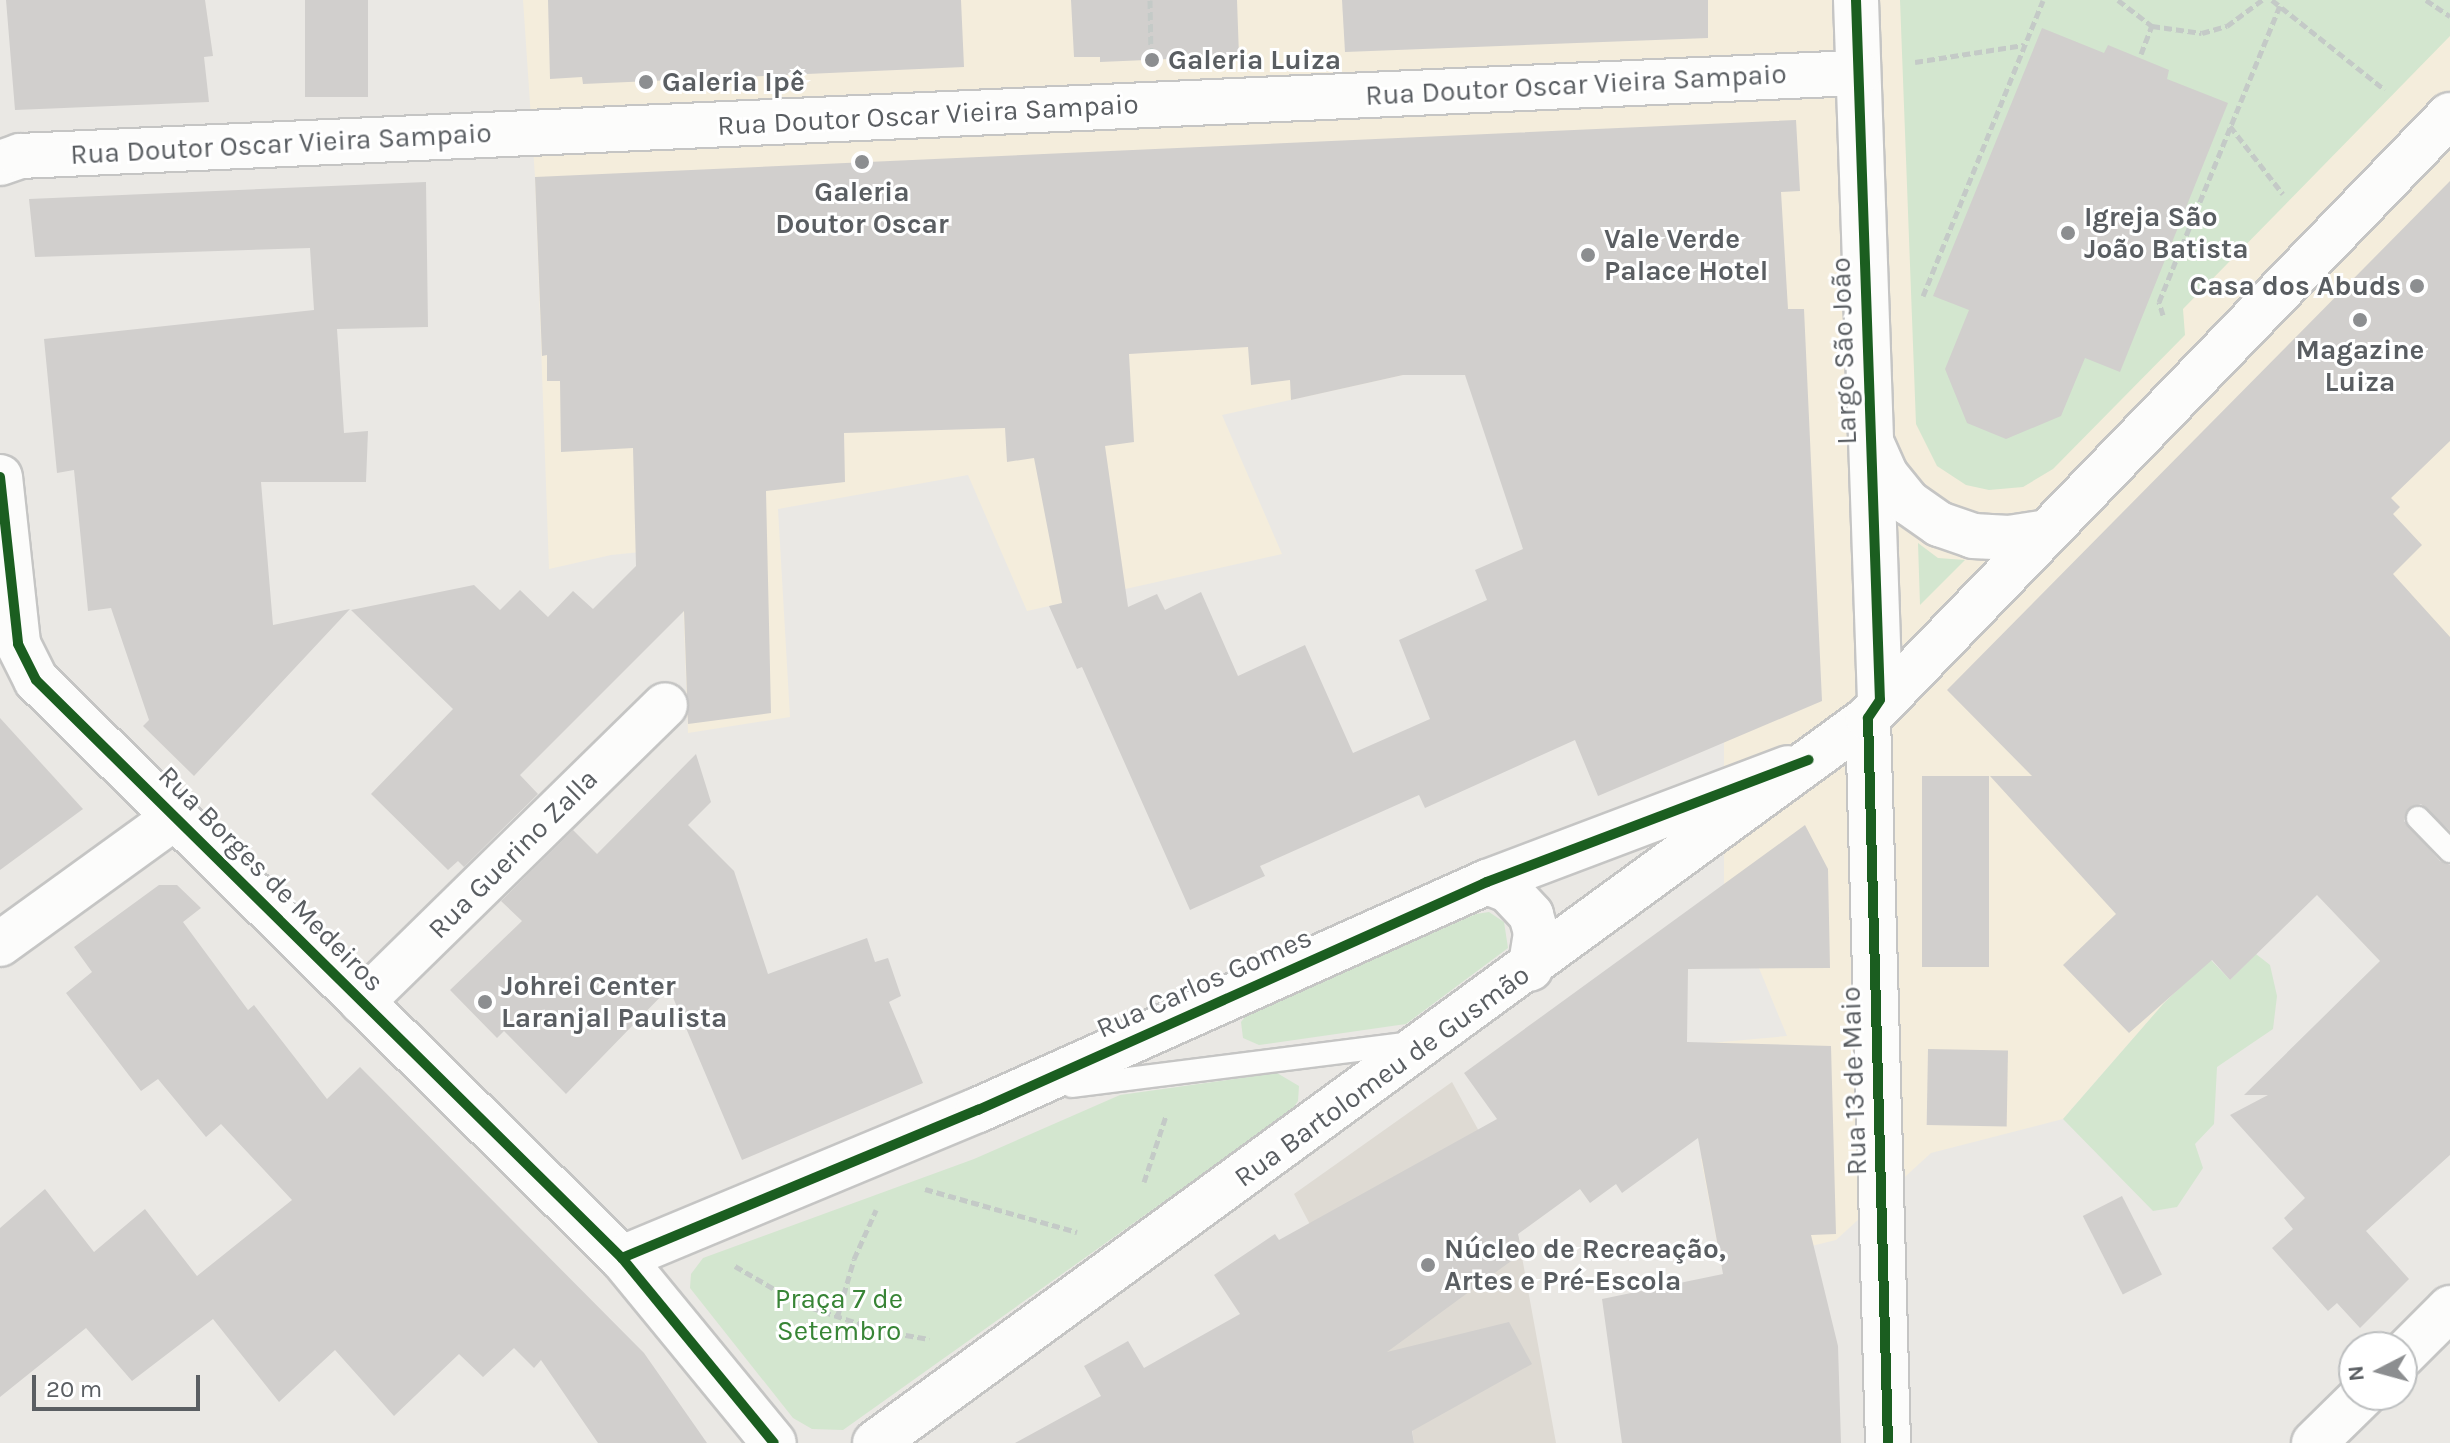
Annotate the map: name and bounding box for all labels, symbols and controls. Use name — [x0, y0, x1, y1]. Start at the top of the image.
place label: Galeria Luiza — [1168, 43, 1341, 77]
marker: Galeria Luiza — [1143, 51, 1161, 69]
street label: Rua Doutor Oscar Vieira Sampaio — [1364, 57, 1788, 113]
place label: Galeria Ipê — [662, 65, 805, 99]
marker: Galeria Ipê — [637, 73, 655, 91]
street label: Rua Doutor Oscar Vieira Sampaio — [716, 87, 1140, 143]
street label: Rua Doutor Oscar Vieira Sampaio — [69, 116, 493, 172]
marker: Galeria Doutor Oscar — [853, 153, 871, 171]
place label: Galeria Doutor Oscar — [775, 175, 949, 241]
place label: Igreja São João Batista — [2084, 200, 2249, 266]
place label: Vale Verde Palace Hotel — [1604, 222, 1768, 288]
marker: Igreja São João Batista — [2059, 224, 2077, 242]
marker: Vale Verde Palace Hotel — [1579, 246, 1597, 264]
street label: Largo São João — [1824, 257, 1864, 445]
place label: Casa dos Abuds — [2190, 269, 2401, 303]
marker: Casa dos Abuds — [2408, 277, 2426, 295]
marker: Magazine Luiza — [2351, 311, 2369, 329]
place label: Magazine Luiza — [2296, 333, 2424, 399]
street label: Rua Borges de Medeiros — [151, 759, 391, 999]
street label: Rua Guerino Zalla — [421, 762, 605, 946]
street label: Rua Carlos Gomes — [1091, 920, 1317, 1046]
street label: Rua Bartolomeu de Gusmão — [1228, 958, 1536, 1194]
place label: Johrei Center Laranjal Paulista — [501, 969, 727, 1035]
street label: Rua 13 de Maio — [1834, 986, 1874, 1176]
marker: Johrei Center Laranjal Paulista — [476, 993, 494, 1011]
place label: Núcleo de Recreação, Artes e Pré-Escola — [1444, 1232, 1726, 1298]
marker: Núcleo de Recreação, Artes e Pré-Escola — [1419, 1256, 1437, 1274]
park label: Praça 7 de Setembro — [775, 1282, 903, 1348]
north arrow — [2338, 1331, 2418, 1411]
scale bar — [36, 1359, 204, 1409]
text: N — [2342, 1364, 2370, 1383]
text: 20 m — [46, 1375, 102, 1403]

